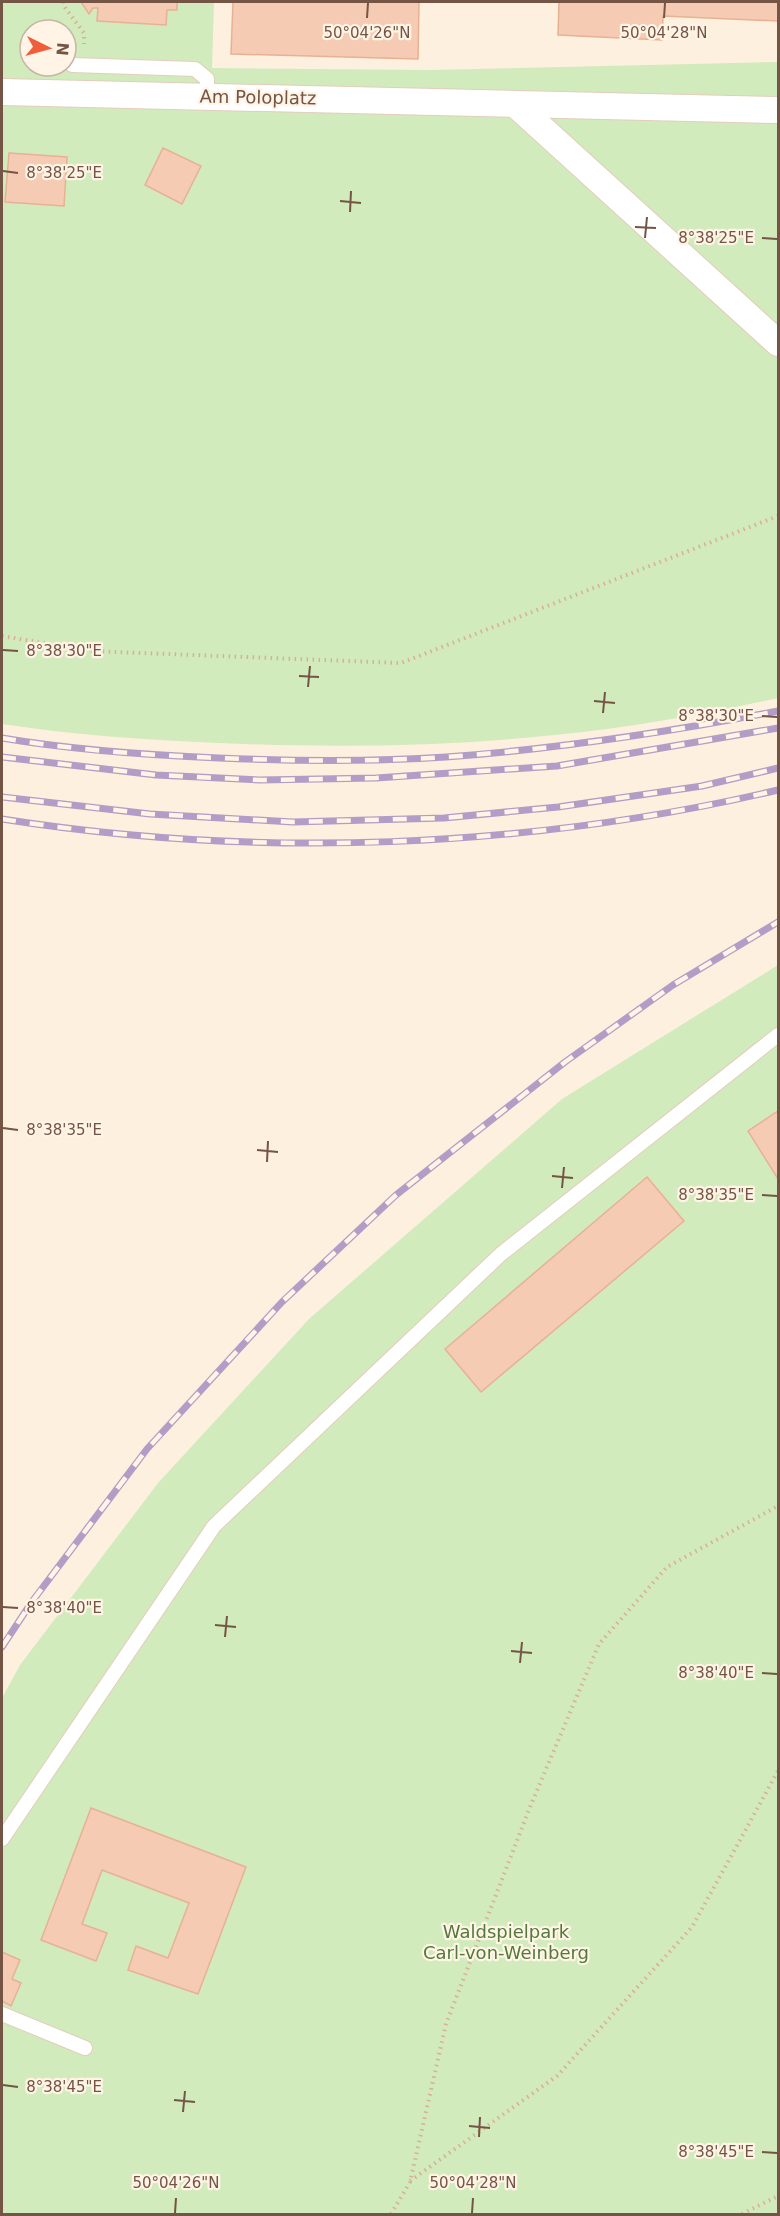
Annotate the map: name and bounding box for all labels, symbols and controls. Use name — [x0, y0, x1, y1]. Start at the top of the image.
north arrow — [18, 18, 78, 78]
text: 50°04'26"N — [323, 24, 411, 42]
text: 50°04'28"N — [620, 24, 708, 42]
text: N — [52, 42, 72, 57]
street label: Am Poloplatz — [199, 85, 317, 109]
text: 8°38'25"E — [26, 164, 102, 182]
text: 8°38'25"E — [678, 229, 754, 247]
text: 8°38'30"E — [26, 642, 102, 660]
text: 8°38'30"E — [678, 707, 754, 725]
text: 8°38'35"E — [26, 1121, 102, 1139]
text: 8°38'35"E — [678, 1186, 754, 1204]
text: 8°38'40"E — [26, 1599, 102, 1617]
text: 8°38'40"E — [678, 1664, 754, 1682]
park label: Waldspielpark Carl-von-Weinberg — [423, 1921, 589, 1963]
text: 8°38'45"E — [26, 2078, 102, 2096]
text: 8°38'45"E — [678, 2143, 754, 2161]
text: 50°04'26"N — [132, 2174, 220, 2192]
text: 50°04'28"N — [429, 2174, 517, 2192]

